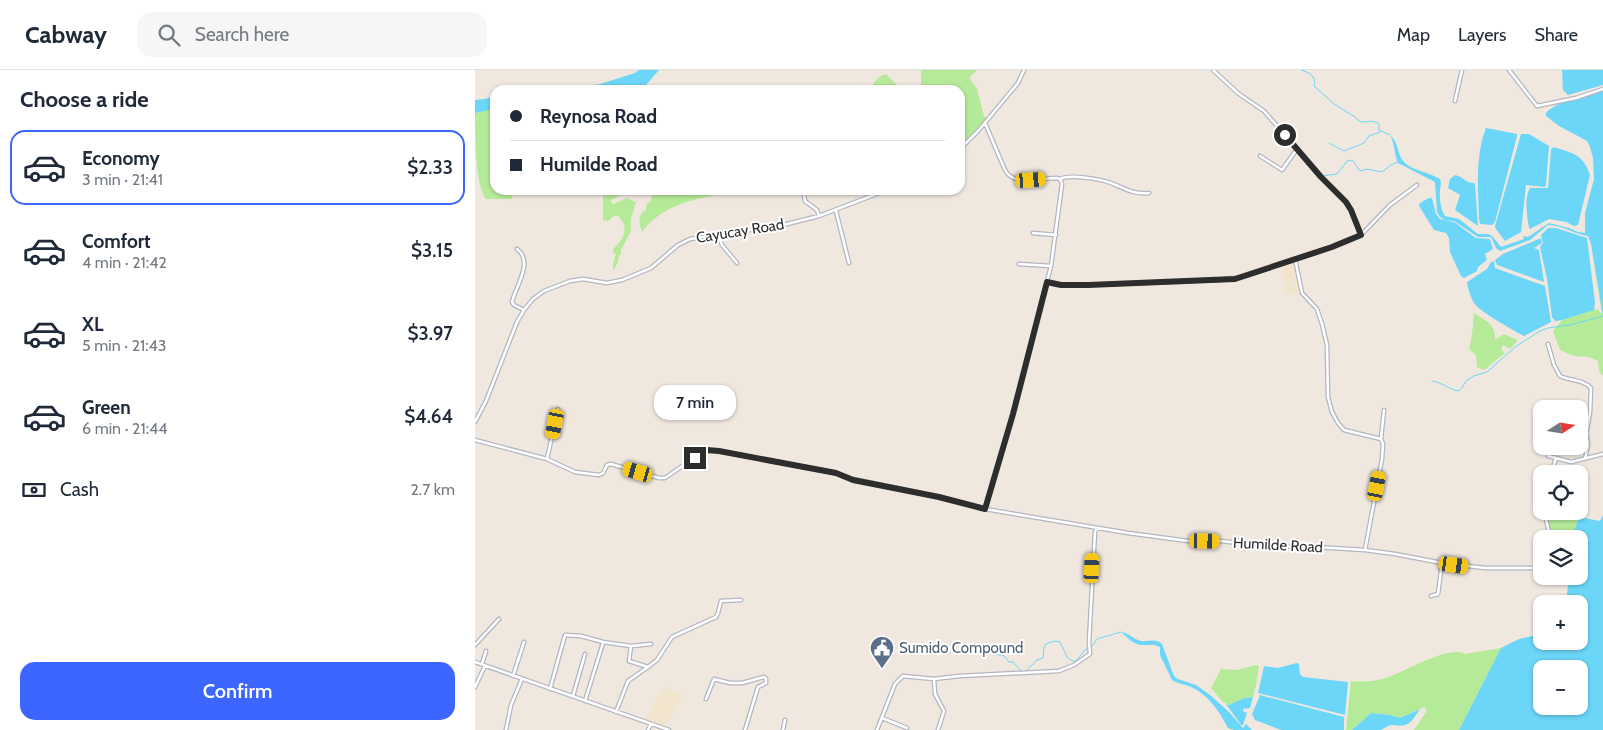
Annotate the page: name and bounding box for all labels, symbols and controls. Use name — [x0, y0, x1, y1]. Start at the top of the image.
search box — [137, 12, 487, 57]
text: Cabway — [25, 20, 107, 49]
icon: search — [155, 21, 183, 49]
text: Search here — [195, 23, 289, 46]
text: Map — [1397, 24, 1430, 46]
text: Layers — [1458, 24, 1507, 46]
text: Share — [1535, 24, 1578, 46]
text: Choose a ride — [20, 86, 149, 113]
text: Reynosa Road — [540, 105, 657, 128]
route start — [1274, 124, 1296, 146]
icon: car — [22, 145, 67, 190]
text: Economy — [82, 147, 160, 170]
text: Humilde Road — [540, 153, 658, 176]
text: $2.33 — [407, 156, 453, 179]
text: 3 min · 21:41 — [82, 170, 163, 189]
car — [1015, 171, 1046, 189]
street label: Cayucay Road — [695, 215, 785, 247]
icon: car — [22, 228, 67, 273]
text: Comfort — [82, 230, 151, 253]
text: $3.15 — [411, 239, 453, 262]
text: 4 min · 21:42 — [82, 253, 167, 272]
icon: car — [22, 311, 67, 356]
text: XL — [82, 313, 103, 336]
text: $3.97 — [407, 322, 453, 345]
text: 5 min · 21:43 — [82, 336, 166, 355]
callout: 7 min — [654, 386, 736, 420]
text: 7 min — [676, 393, 714, 412]
icon: car — [22, 394, 67, 439]
text: Green — [82, 396, 131, 419]
north arrow — [1533, 400, 1587, 455]
map controls — [1533, 400, 1588, 715]
text: $4.64 — [404, 405, 453, 428]
car — [544, 408, 565, 440]
text: 6 min · 21:44 — [82, 419, 168, 438]
route end — [684, 447, 706, 469]
car — [621, 461, 654, 483]
button: locate — [1533, 465, 1588, 520]
car — [1366, 470, 1387, 502]
icon: cash — [20, 476, 48, 504]
text: Cash — [60, 478, 99, 501]
text: 2.7 km — [410, 480, 455, 499]
button: layers — [1533, 530, 1588, 585]
car — [1189, 533, 1220, 549]
street label: Humilde Road — [1233, 534, 1323, 556]
car — [1083, 553, 1100, 583]
car — [1438, 555, 1469, 575]
button: + — [1533, 595, 1588, 650]
public building icon: Sumido Compound — [869, 635, 895, 669]
place label: Sumido Compound — [899, 639, 1023, 657]
button: − — [1533, 660, 1588, 715]
button: Confirm — [20, 662, 455, 720]

